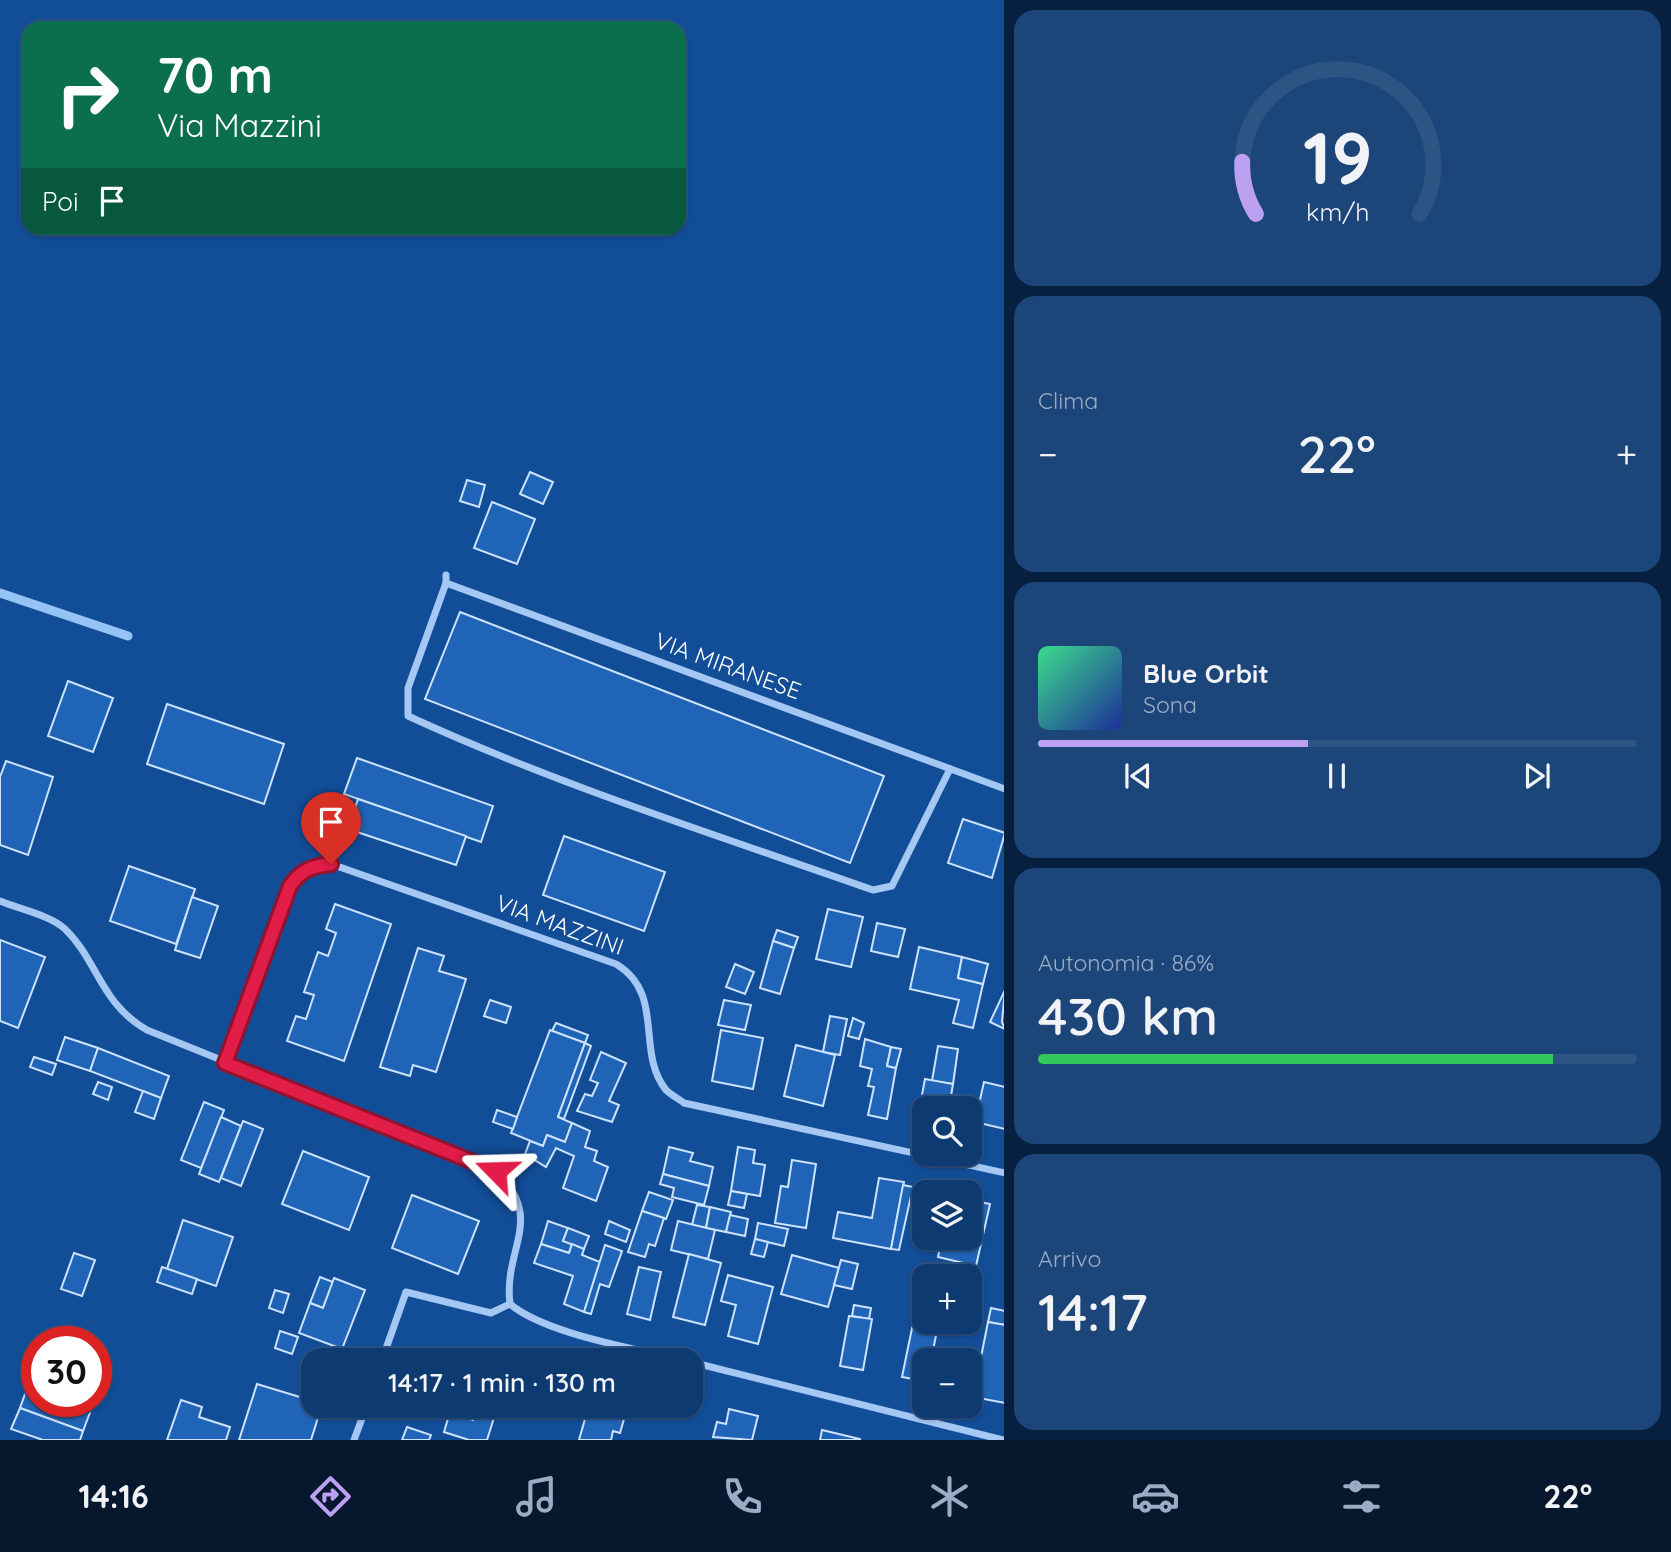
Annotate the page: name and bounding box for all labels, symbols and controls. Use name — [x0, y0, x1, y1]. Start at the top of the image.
text: 70 m — [157, 44, 273, 105]
icon: right — [42, 49, 133, 140]
text: Via Mazzini — [157, 105, 322, 145]
text: 19 — [1303, 111, 1372, 202]
icon: arrive — [93, 182, 131, 220]
text: Poi — [42, 185, 79, 218]
text: km/h — [1306, 196, 1369, 227]
text: Clima — [1038, 386, 1098, 415]
text: 22° — [1298, 421, 1376, 486]
text: − — [1038, 430, 1058, 478]
text: + — [1616, 430, 1637, 478]
street label: VIA MIRANESE — [651, 626, 805, 705]
text: Blue Orbit — [1143, 657, 1269, 690]
text: Sona — [1143, 690, 1197, 719]
icon: previous — [1119, 757, 1157, 795]
icon: pause — [1318, 757, 1356, 795]
icon: next — [1518, 757, 1556, 795]
pin — [301, 792, 361, 864]
icon: arrive — [312, 803, 350, 841]
street label: VIA MAZZINI — [492, 888, 628, 961]
text: Autonomia · 86% — [1038, 948, 1214, 977]
text: 430 km — [1038, 983, 1218, 1048]
map controls — [912, 1096, 982, 1418]
button: search — [912, 1096, 982, 1166]
position arrow — [459, 1134, 533, 1208]
button: layers — [912, 1180, 982, 1250]
text: Arrivo — [1038, 1244, 1101, 1273]
button: + — [912, 1264, 982, 1334]
text: 14:17 — [1038, 1279, 1148, 1344]
speed limit sign: 30 — [21, 1326, 112, 1417]
button: − — [912, 1348, 982, 1418]
text: 14:17 · 1 min · 130 m — [388, 1366, 616, 1399]
icon: directions — [306, 1472, 355, 1521]
icon: music — [512, 1472, 561, 1521]
icon: phone — [718, 1472, 767, 1521]
icon: climate — [925, 1472, 974, 1521]
icon: car — [1131, 1472, 1180, 1521]
icon: filters — [1337, 1472, 1386, 1521]
text: 14:16 — [79, 1476, 149, 1516]
text: 22° — [1543, 1476, 1592, 1516]

